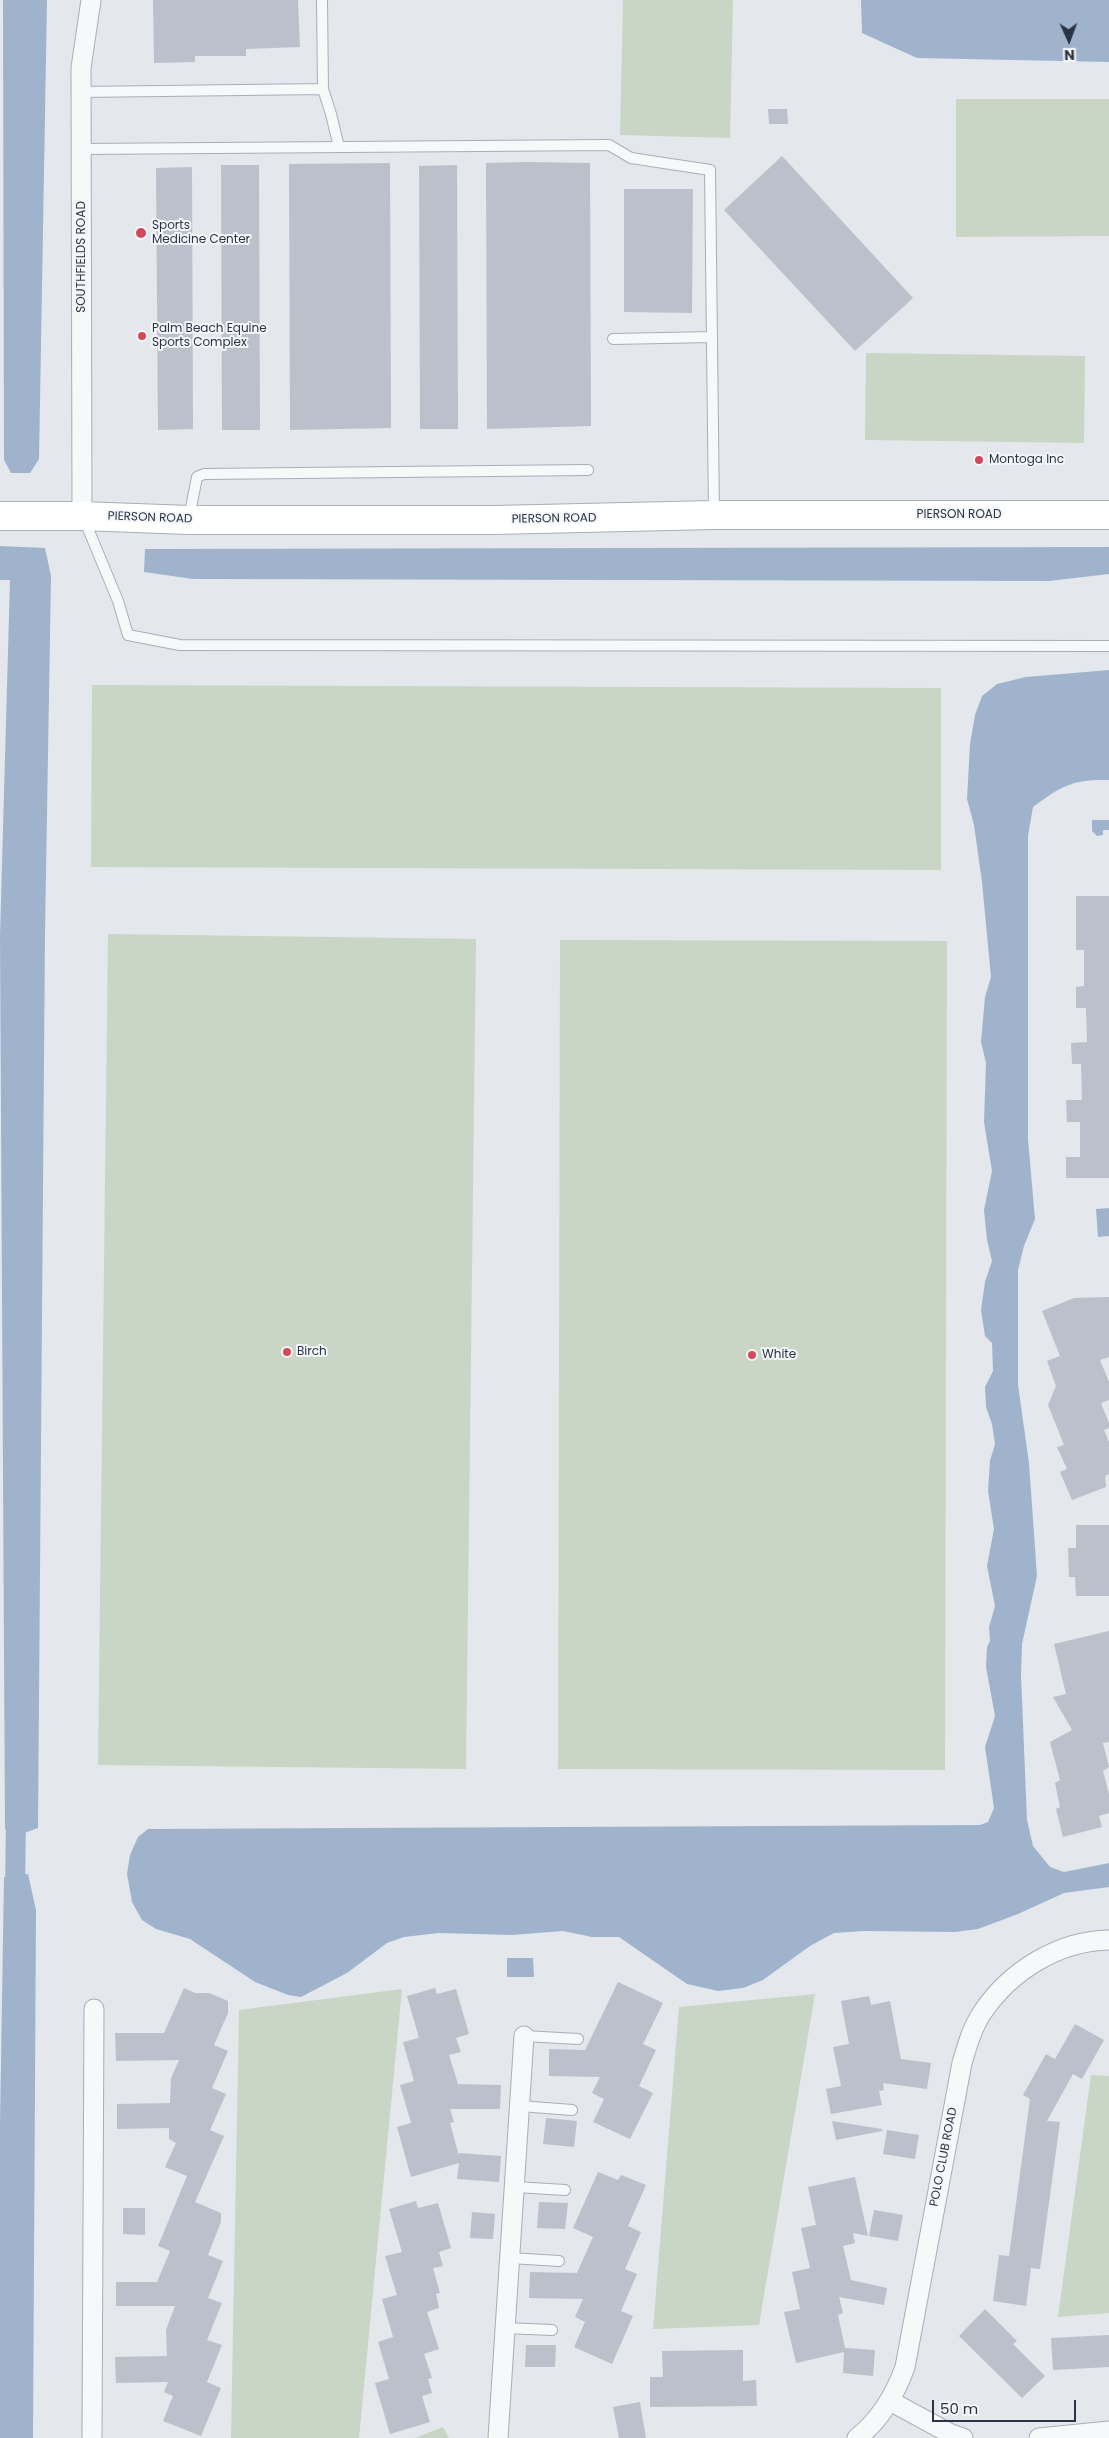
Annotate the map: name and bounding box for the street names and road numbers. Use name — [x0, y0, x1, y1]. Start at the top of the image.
street label: SOUTHFIELDS ROAD — [75, 201, 89, 313]
street label: PIERSON ROAD — [917, 508, 1001, 522]
street label: PIERSON ROAD — [107, 509, 193, 527]
street label: PIERSON ROAD — [511, 511, 597, 527]
street label: POLO CLUB ROAD — [927, 2106, 961, 2208]

